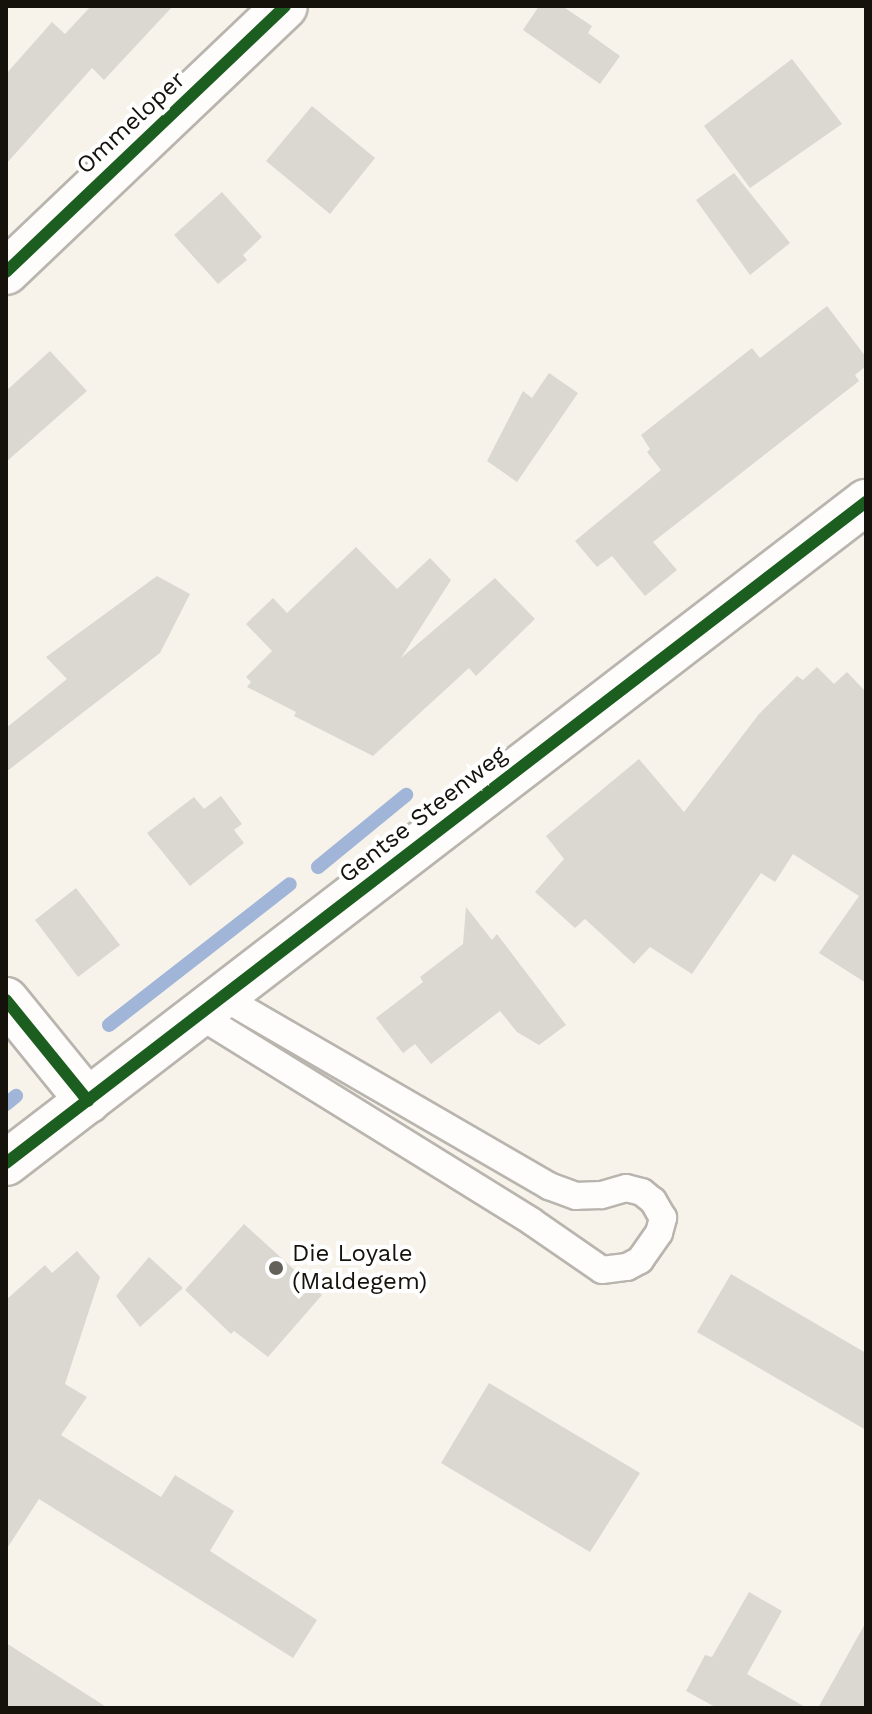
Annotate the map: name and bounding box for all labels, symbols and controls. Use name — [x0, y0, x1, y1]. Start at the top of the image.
street label: Ommeloper — [71, 65, 191, 181]
street label: Gentse Steenweg — [333, 741, 513, 889]
place label: Die Loyale (Maldegem) — [292, 1240, 427, 1296]
marker: Die Loyale (Maldegem) — [267, 1259, 285, 1277]

